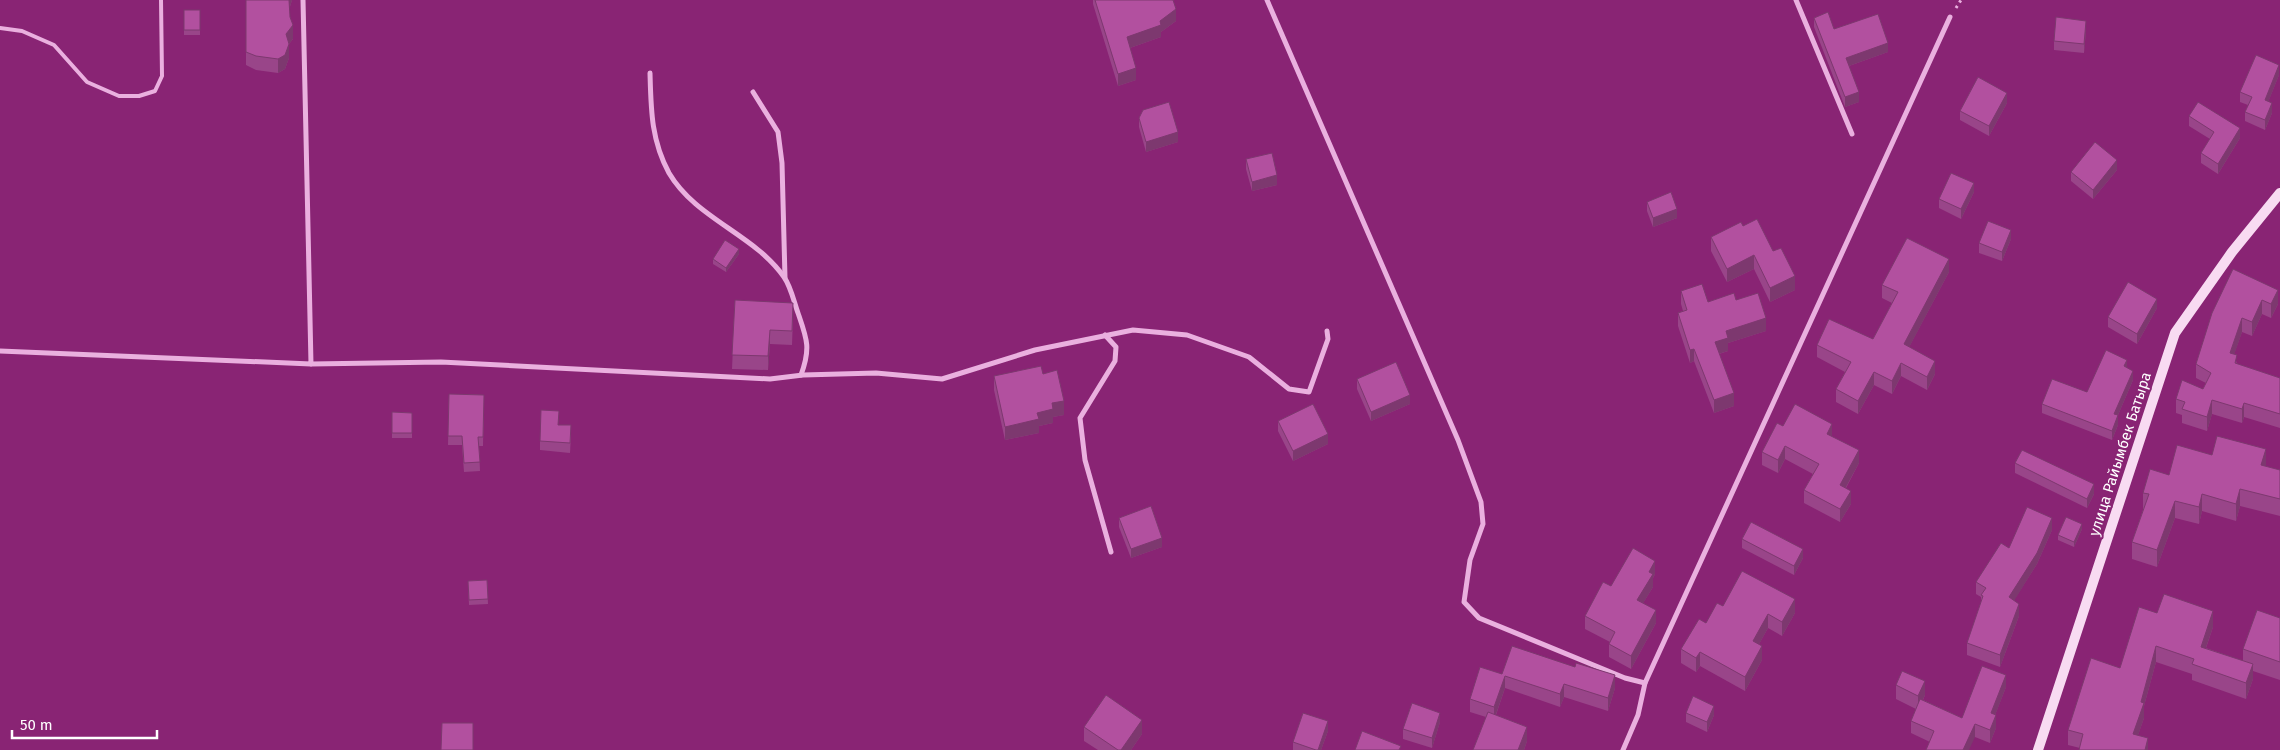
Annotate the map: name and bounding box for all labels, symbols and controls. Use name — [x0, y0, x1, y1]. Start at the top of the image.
street label: улица Райымбек Батыра — [2085, 370, 2155, 538]
scale bar — [12, 708, 158, 740]
text: 50 m — [20, 716, 53, 734]

